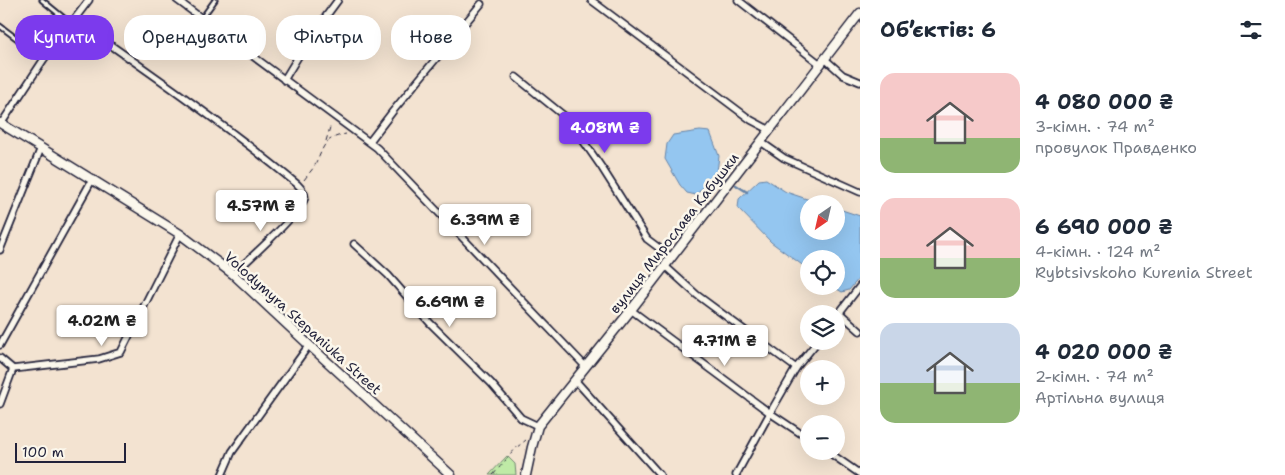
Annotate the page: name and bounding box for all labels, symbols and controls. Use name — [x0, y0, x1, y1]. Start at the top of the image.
chip: Купити — [15, 15, 114, 60]
chip: Орендувати — [124, 15, 266, 60]
chip: Фільтри — [276, 15, 381, 60]
chip: Нове — [391, 15, 471, 60]
text: Об’єктів: 6 — [880, 16, 996, 44]
icon: filters — [1237, 16, 1265, 44]
text: 4 080 000 ₴ — [1035, 88, 1174, 116]
icon: home — [920, 93, 980, 153]
pin: 4.08M ₴ — [559, 112, 651, 154]
text: 3-кімн. · 74 m² — [1035, 116, 1155, 137]
text: 4.08M ₴ — [570, 117, 640, 138]
text: провулок Правденко — [1035, 137, 1197, 158]
street label: вулиця Мирослава Кабушки — [606, 149, 742, 317]
pin: 4.57M ₴ — [215, 190, 307, 232]
text: 4.57M ₴ — [227, 195, 295, 216]
north arrow — [800, 195, 845, 240]
map controls — [800, 195, 845, 460]
pin: 6.39M ₴ — [439, 204, 531, 246]
text: 6.39M ₴ — [450, 209, 520, 230]
text: 6 690 000 ₴ — [1035, 213, 1173, 241]
icon: home — [920, 218, 980, 278]
text: 4-кімн. · 124 m² — [1035, 241, 1161, 262]
street label: Volodymyra Stepaniuka Street — [221, 248, 385, 398]
button: locate — [800, 250, 845, 295]
text: Rybtsivskoho Kurenia Street — [1035, 262, 1253, 283]
pin: 6.69M ₴ — [404, 286, 496, 328]
text: 6.69M ₴ — [415, 291, 485, 312]
pin: 4.02M ₴ — [56, 304, 148, 347]
button: layers — [800, 305, 845, 350]
text: 4.02M ₴ — [67, 310, 137, 331]
pin: 4.71M ₴ — [679, 324, 771, 367]
text: 4.71M ₴ — [693, 330, 757, 351]
text: 4 020 000 ₴ — [1035, 338, 1173, 366]
icon: home — [920, 343, 980, 403]
button: + — [800, 360, 845, 405]
text: 2-кімн. · 74 m² — [1035, 366, 1154, 387]
text: Артільна вулиця — [1035, 387, 1165, 408]
button: − — [800, 415, 845, 460]
scale bar — [15, 440, 126, 463]
text: 100 m — [22, 443, 64, 461]

